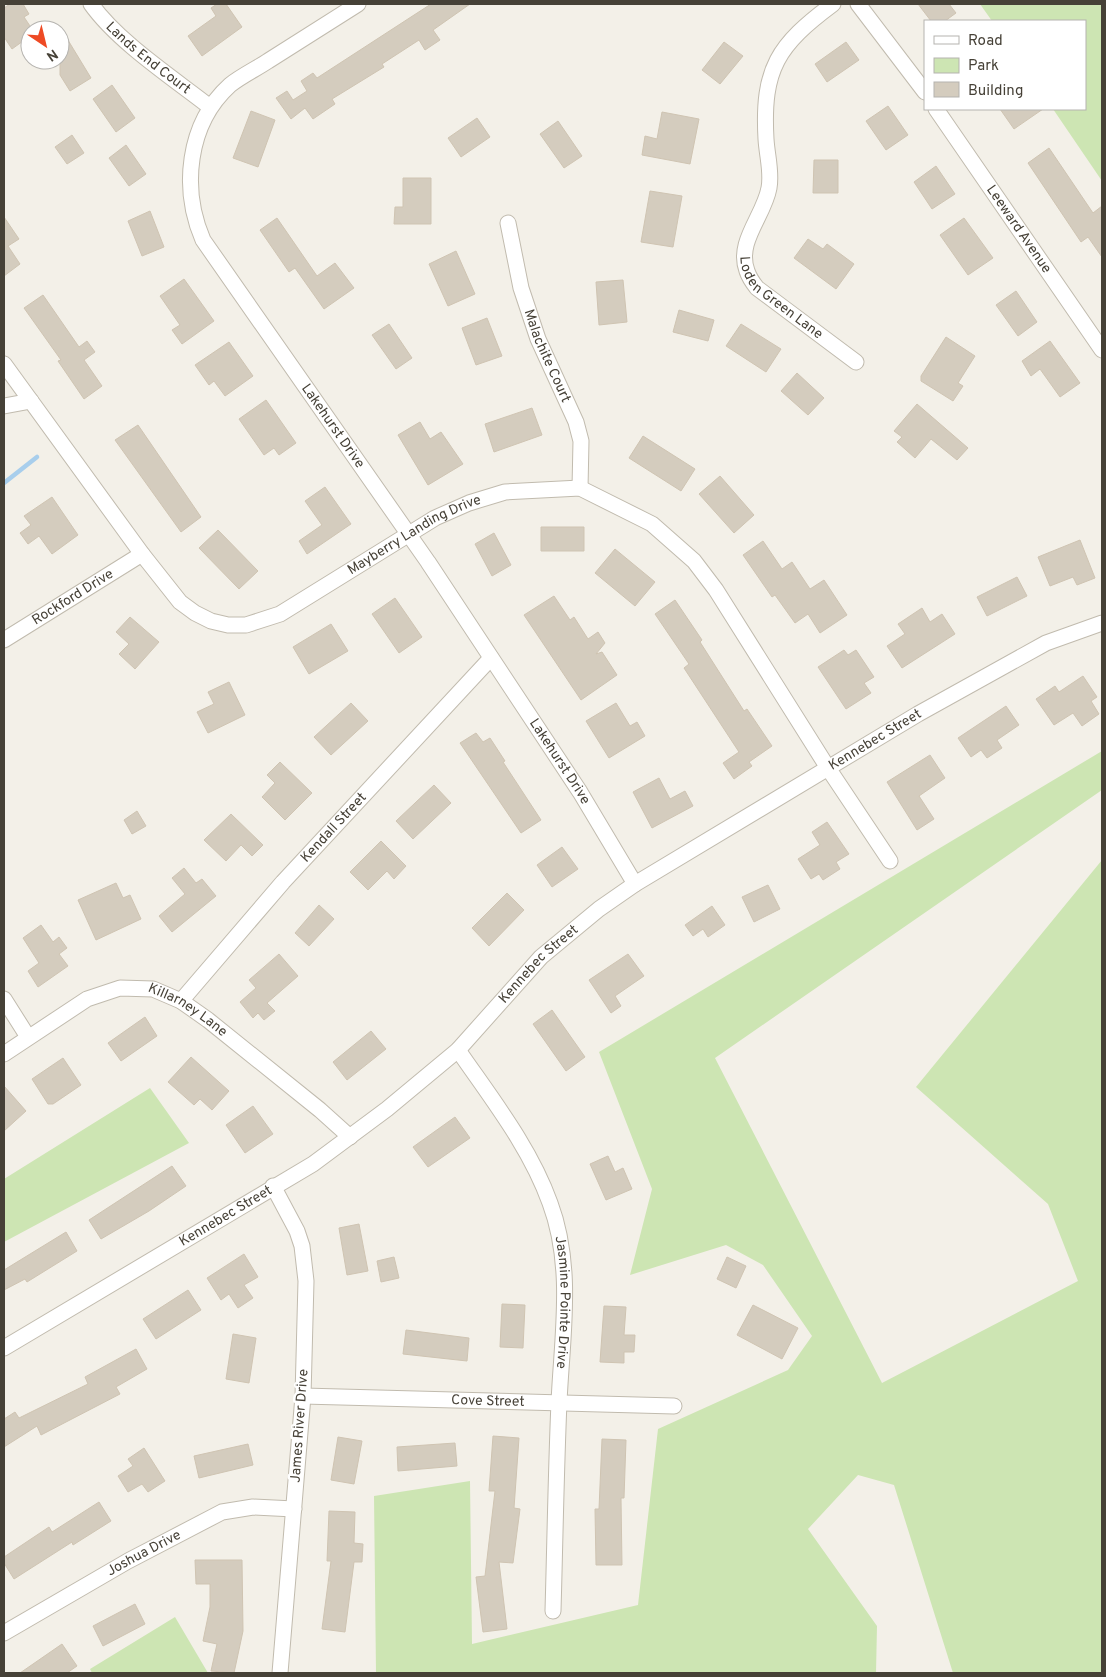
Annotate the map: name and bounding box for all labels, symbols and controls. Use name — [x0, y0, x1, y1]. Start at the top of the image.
street label: Lands End Court — [102, 18, 194, 98]
north arrow — [20, 20, 70, 70]
legend — [924, 20, 1086, 110]
text: Road — [968, 32, 1003, 51]
text: N — [43, 45, 61, 64]
text: Park — [968, 57, 999, 76]
text: Building — [968, 82, 1023, 101]
street label: Leeward Avenue — [983, 182, 1055, 276]
street label: Loden Green Lane — [736, 256, 826, 343]
street label: Malachite Court — [520, 307, 574, 405]
street label: Lakehurst Drive — [298, 380, 368, 472]
street label: Mayberry Landing Drive — [344, 491, 483, 579]
street label: Rockford Drive — [29, 565, 117, 629]
street label: Kennebec Street — [826, 705, 925, 774]
street label: Lakehurst Drive — [525, 715, 594, 808]
street label: Kendall Street — [297, 789, 370, 866]
street label: Kennebec Street — [495, 921, 582, 1007]
street label: Killarney Lane — [146, 979, 231, 1041]
street label: Kennebec Street — [176, 1182, 275, 1250]
street label: Jasmine Pointe Drive — [551, 1235, 573, 1369]
street label: James River Drive — [288, 1369, 312, 1483]
street label: Cove Street — [451, 1391, 525, 1410]
street label: Joshua Drive — [104, 1526, 184, 1580]

